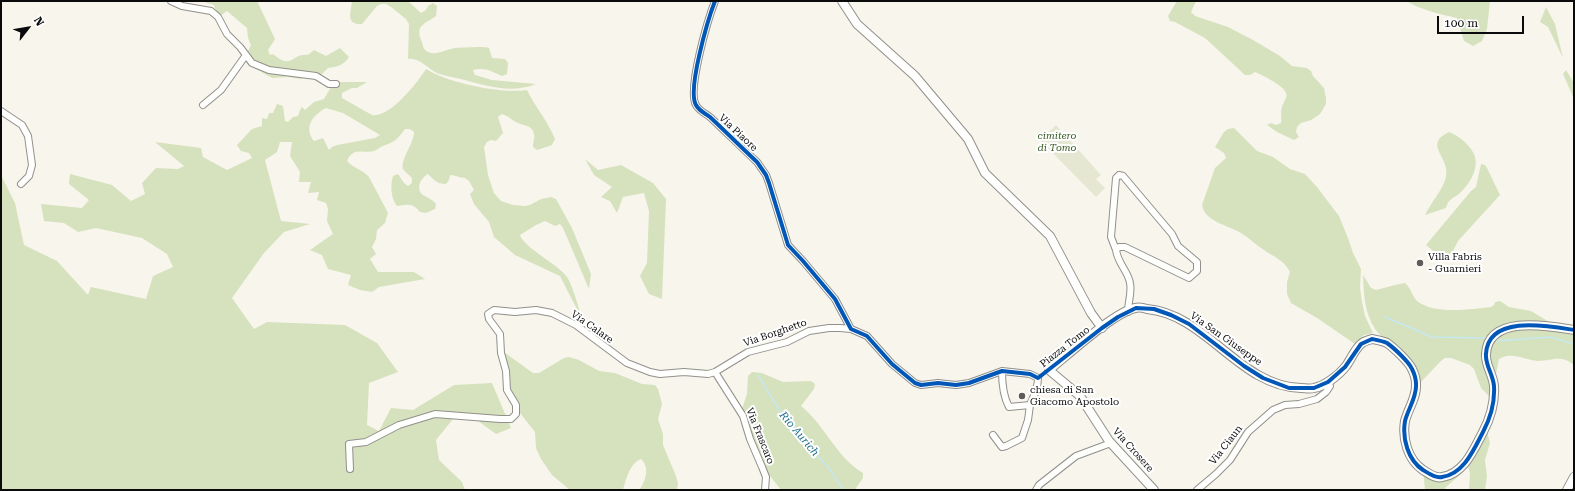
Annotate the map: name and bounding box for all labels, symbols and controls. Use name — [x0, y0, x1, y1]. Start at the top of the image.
north arrow — [8, 8, 48, 48]
scale bar — [1439, 8, 1526, 34]
text: N — [31, 15, 46, 29]
text: 100 m — [1444, 16, 1478, 30]
street label: Via Piaore — [716, 112, 760, 154]
park label: cimitero di Tomo — [1038, 130, 1076, 154]
place label: Villa Fabris - Guarnieri — [1428, 251, 1482, 274]
marker: Villa Fabris - Guarnieri — [1415, 258, 1425, 268]
street label: Via Calare — [569, 308, 615, 346]
street label: Via San Giuseppe — [1188, 310, 1264, 368]
street label: Via Borghetto — [742, 317, 808, 349]
street label: Piazza Tomo — [1038, 324, 1092, 370]
place label: chiesa di San Giacomo Apostolo — [1030, 384, 1119, 408]
marker: chiesa di San Giacomo Apostolo — [1017, 391, 1027, 401]
street label: Via Frascaro — [743, 406, 777, 466]
water label: Rio Aurich — [776, 409, 822, 459]
street label: Via Ciaun — [1207, 423, 1245, 467]
street label: Via Crosere — [1110, 425, 1156, 475]

